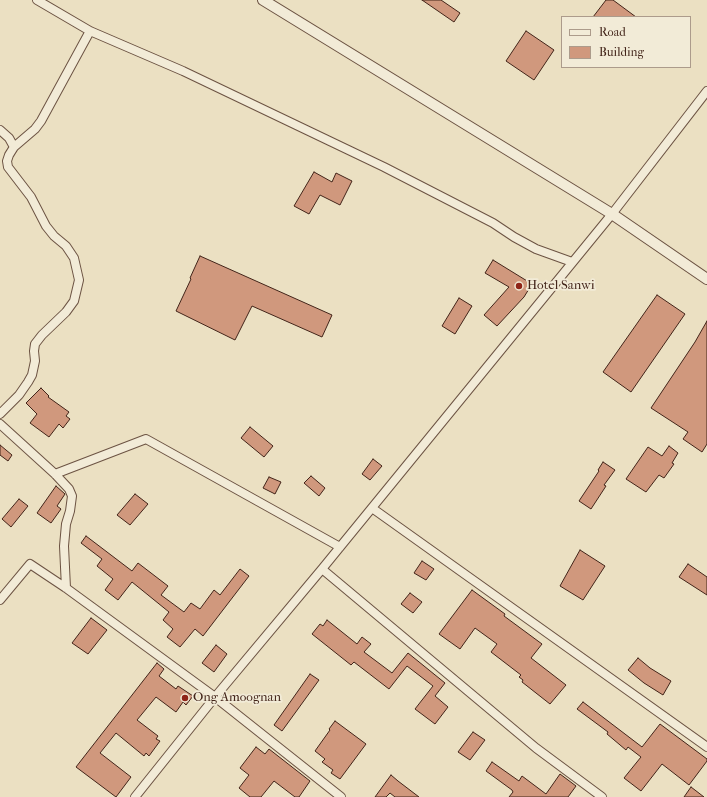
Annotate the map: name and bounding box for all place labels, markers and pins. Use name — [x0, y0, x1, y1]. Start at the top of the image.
place label: Hotel Sanwi — [527, 278, 595, 294]
marker: Hotel Sanwi — [514, 281, 524, 291]
place label: Ong Amoognan — [193, 690, 281, 706]
marker: Ong Amoognan — [180, 693, 190, 703]

